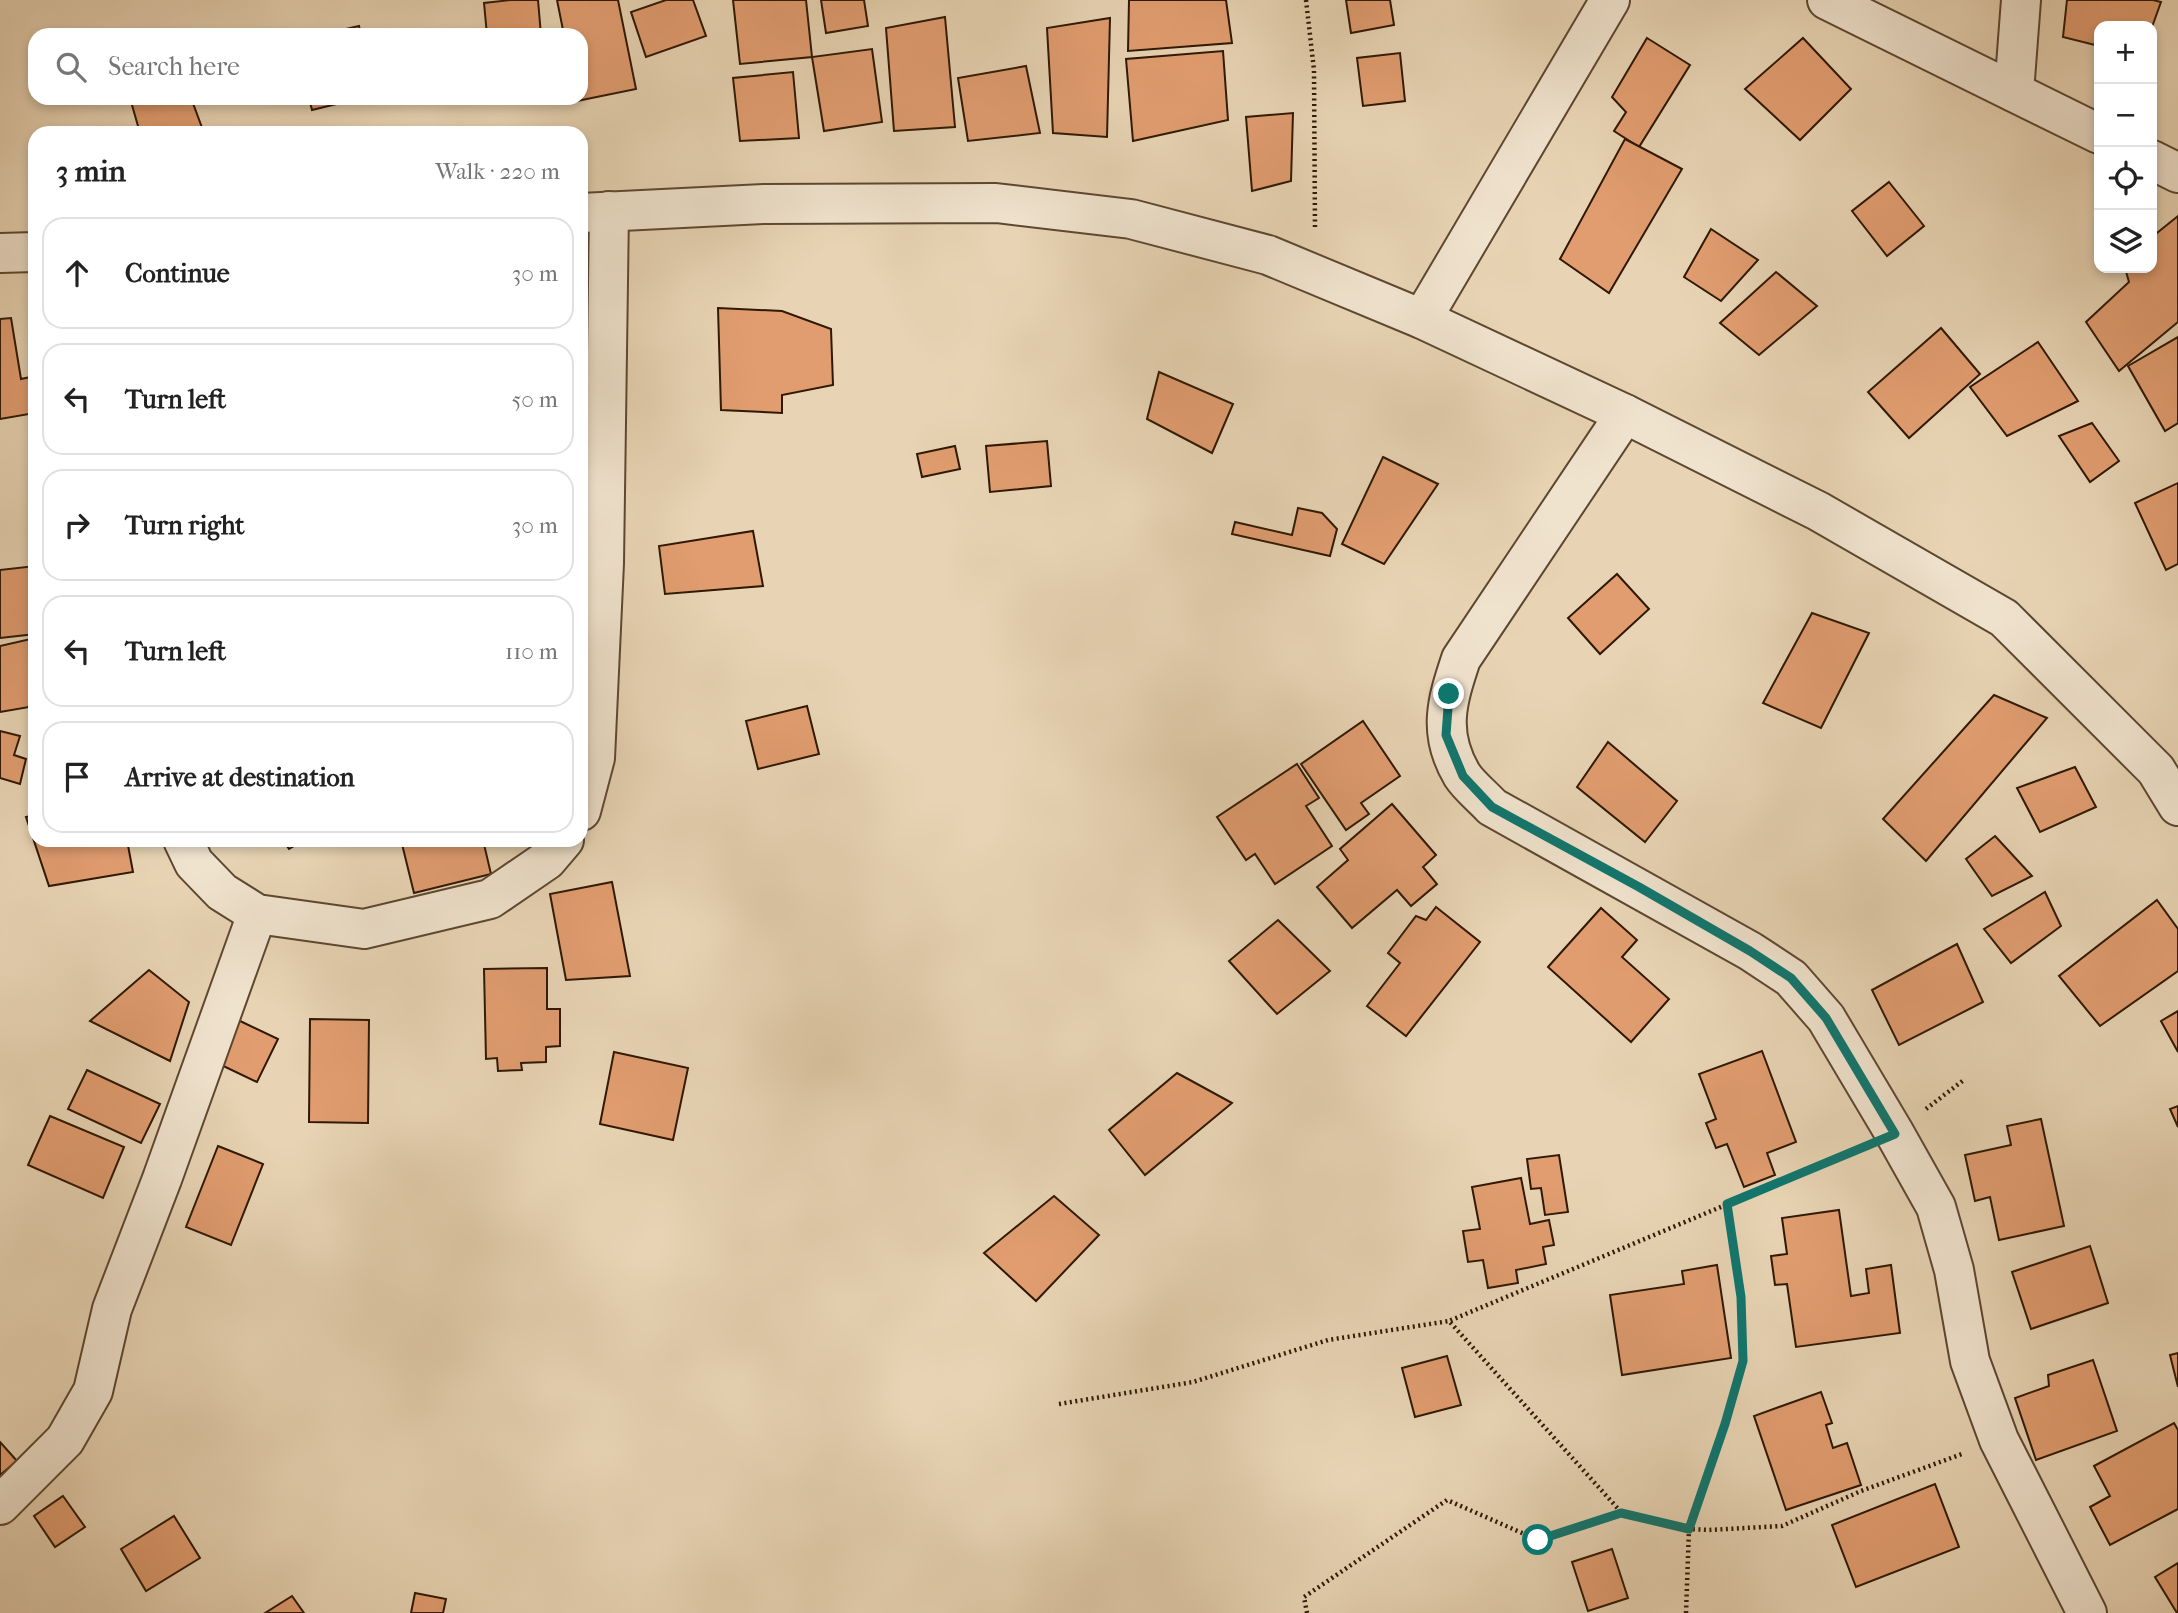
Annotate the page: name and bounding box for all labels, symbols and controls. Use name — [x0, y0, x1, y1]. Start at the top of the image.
map controls — [2094, 21, 2157, 273]
button: + — [2094, 21, 2157, 84]
search box — [28, 28, 588, 105]
icon: search — [52, 48, 90, 86]
text: Search here — [108, 51, 240, 82]
button: − — [2094, 84, 2157, 147]
button: locate — [2094, 147, 2157, 210]
text: 3 min — [56, 154, 126, 189]
text: Walk · 220 m — [435, 158, 560, 185]
button: layers — [2094, 210, 2157, 273]
icon: ahead — [58, 254, 96, 292]
text: Continue — [125, 258, 230, 289]
text: 30 m — [512, 260, 558, 287]
icon: left — [58, 380, 96, 418]
text: Turn left — [125, 384, 226, 415]
text: 50 m — [511, 386, 558, 413]
icon: right — [58, 506, 96, 544]
text: Turn right — [125, 510, 245, 541]
text: 30 m — [512, 512, 558, 539]
icon: left — [58, 632, 96, 670]
text: Turn left — [125, 636, 226, 667]
text: 110 m — [505, 638, 558, 665]
route end — [1433, 678, 1464, 709]
icon: arrive — [58, 758, 96, 796]
text: Arrive at destination — [125, 762, 355, 793]
route start — [1522, 1524, 1553, 1555]

